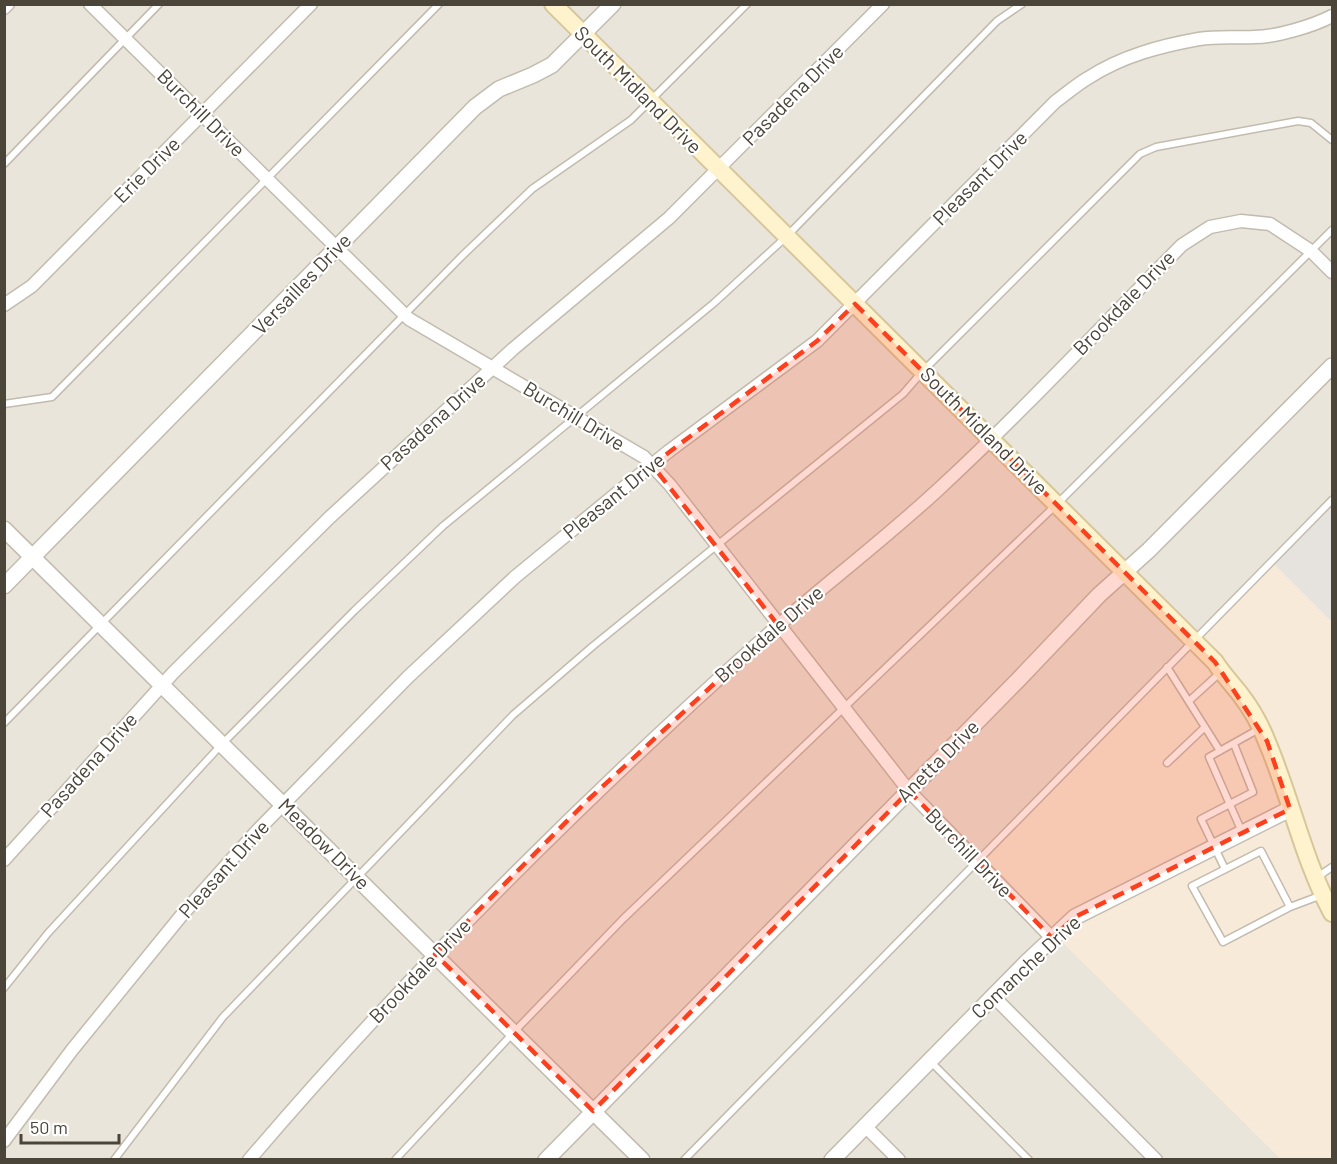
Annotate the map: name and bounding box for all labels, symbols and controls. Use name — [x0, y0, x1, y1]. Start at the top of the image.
street label: South Midland Drive — [570, 20, 708, 158]
street label: Pasadena Drive — [737, 39, 848, 150]
street label: Burchill Drive — [153, 63, 251, 161]
street label: Pleasant Drive — [927, 125, 1032, 230]
street label: Erie Drive — [108, 131, 184, 207]
street label: Versailles Drive — [247, 228, 356, 339]
street label: Brookdale Drive — [1067, 245, 1179, 360]
street label: South Midland Drive — [916, 361, 1054, 499]
street label: Pasadena Drive — [375, 368, 490, 475]
street label: Burchill Drive — [519, 375, 630, 455]
street label: Pleasant Drive — [558, 447, 669, 543]
street label: Brookdale Drive — [709, 580, 828, 687]
street label: Pasadena Drive — [35, 707, 142, 822]
street label: Anetta Drive — [891, 714, 983, 806]
street label: Meadow Drive — [274, 793, 375, 894]
street label: Burchill Drive — [921, 803, 1018, 902]
street label: Pleasant Drive — [173, 814, 274, 922]
street label: Comanche Drive — [966, 910, 1085, 1023]
street label: Brookdale Drive — [363, 913, 475, 1028]
scale bar — [21, 1107, 118, 1145]
text: 50 m — [30, 1116, 68, 1138]

